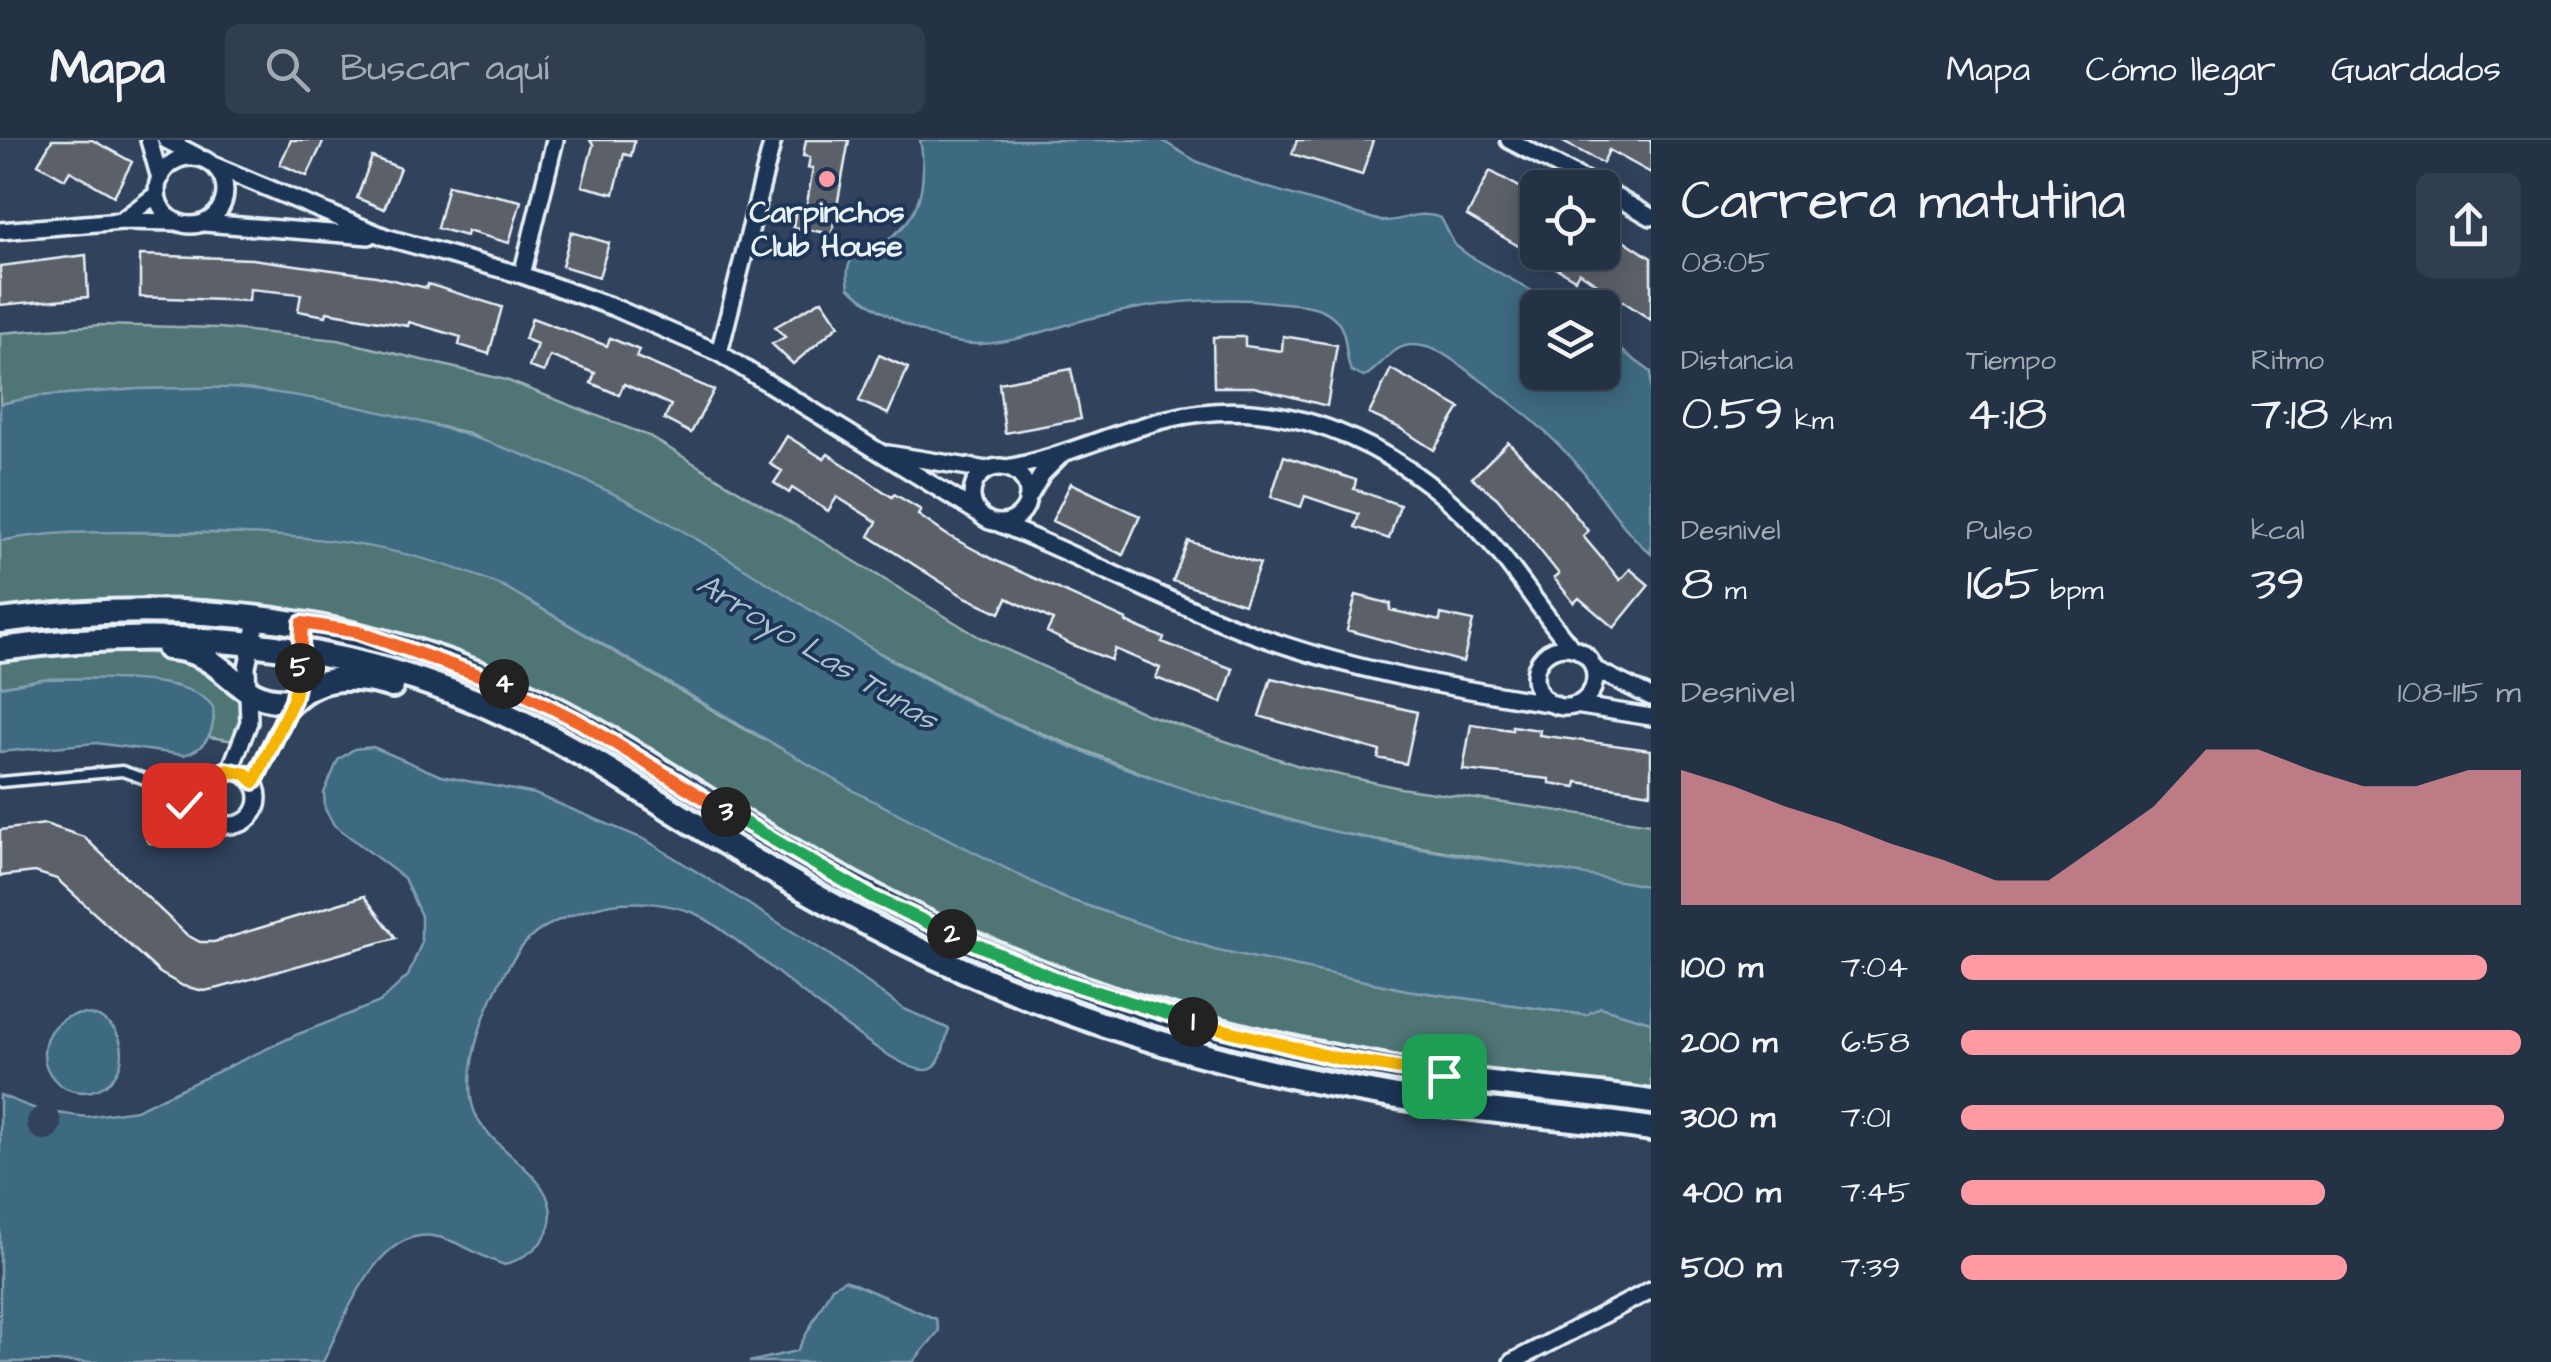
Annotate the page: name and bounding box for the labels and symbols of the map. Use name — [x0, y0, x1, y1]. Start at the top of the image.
marker: Carpinchos Club House — [816, 168, 838, 190]
place label: Carpinchos Club House — [749, 192, 905, 268]
water label: Arroyo Las Tunas — [687, 562, 948, 744]
pin: 5 — [275, 643, 325, 693]
pin: 4 — [479, 659, 529, 709]
pin — [142, 763, 227, 848]
pin: 3 — [701, 787, 751, 837]
pin: 2 — [927, 909, 977, 959]
pin: 1 — [1168, 997, 1218, 1047]
pin — [1402, 1034, 1487, 1119]

